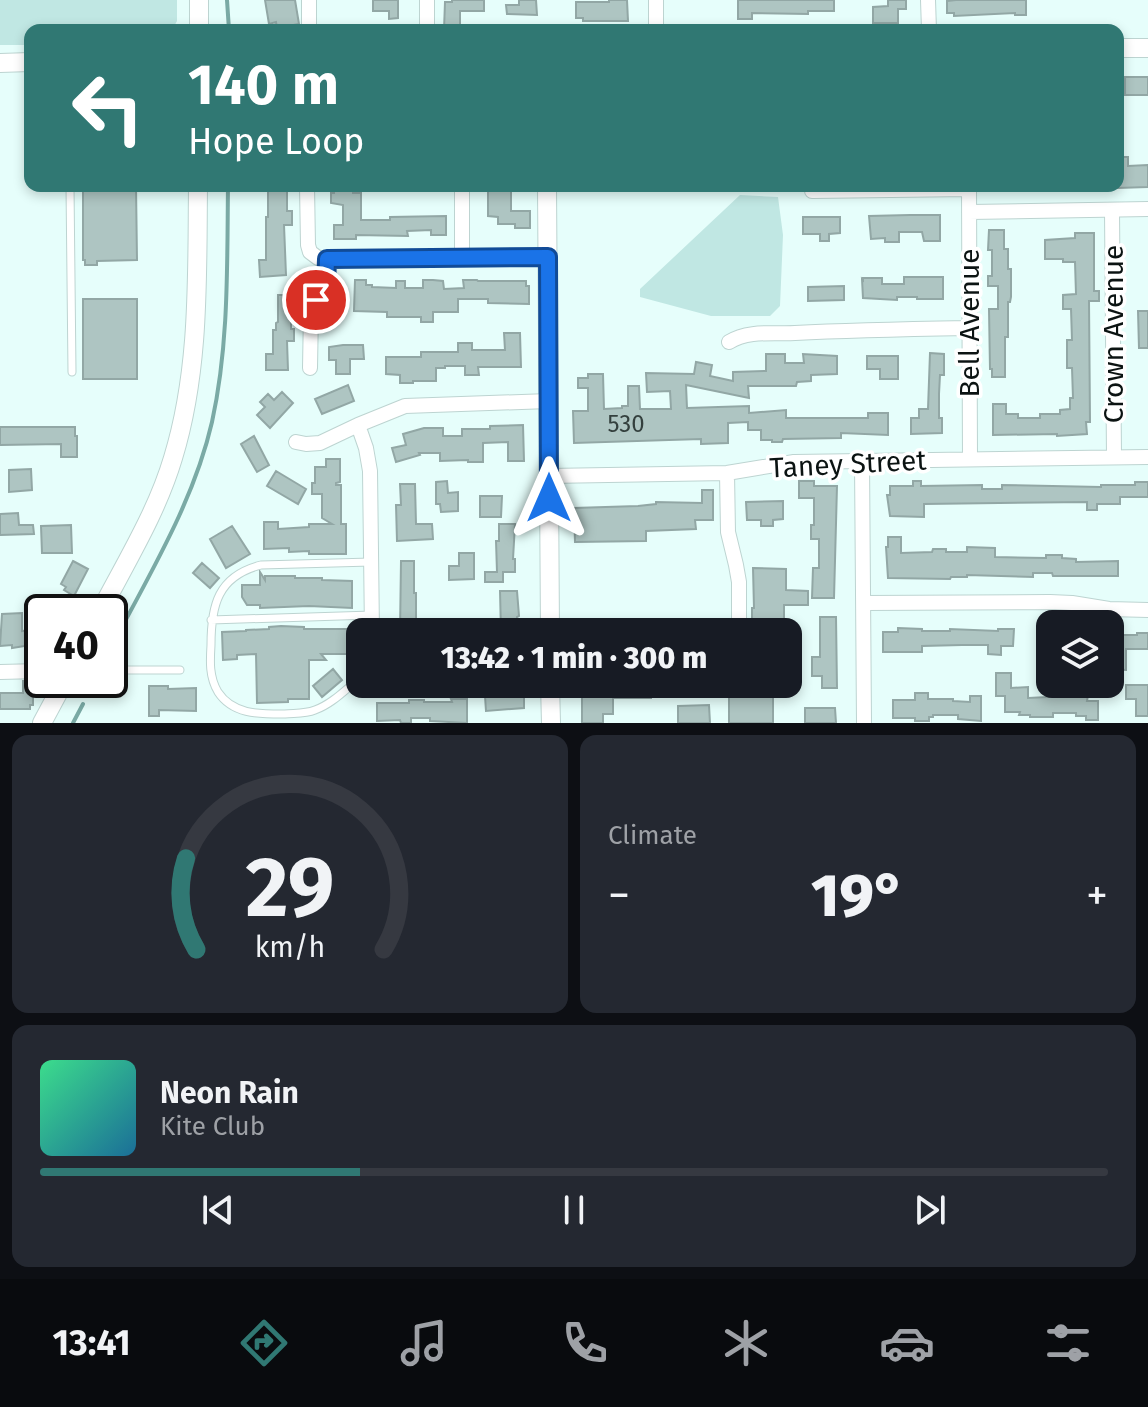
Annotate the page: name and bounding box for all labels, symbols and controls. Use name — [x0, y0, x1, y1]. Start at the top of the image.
text: 140 m — [188, 52, 339, 119]
icon: left — [56, 56, 160, 160]
text: Hope Loop — [188, 120, 365, 164]
street label: Crown Avenue — [1097, 245, 1130, 423]
street label: Bell Avenue — [953, 248, 986, 398]
pin — [282, 266, 350, 334]
icon: arrive — [294, 278, 338, 322]
house number: 530 — [607, 410, 645, 438]
street label: Taney Street — [769, 443, 928, 485]
position arrow — [507, 456, 591, 540]
speed limit sign: 40 — [24, 594, 128, 698]
map controls — [1036, 610, 1124, 698]
button: layers — [1036, 610, 1124, 698]
text: 13:42 · 1 min · 300 m — [441, 640, 707, 676]
text: Climate — [608, 820, 697, 851]
text: 29 — [246, 838, 334, 938]
text: 19° — [811, 860, 905, 932]
text: − — [608, 869, 630, 922]
text: + — [1086, 869, 1108, 922]
text: km/h — [255, 930, 325, 965]
text: Neon Rain — [160, 1075, 299, 1111]
text: Kite Club — [160, 1111, 265, 1142]
icon: previous — [196, 1188, 240, 1232]
icon: pause — [552, 1188, 596, 1232]
icon: next — [908, 1188, 952, 1232]
icon: directions — [236, 1315, 292, 1371]
icon: music — [396, 1315, 452, 1371]
icon: phone — [557, 1315, 613, 1371]
icon: climate — [718, 1315, 774, 1371]
icon: car — [879, 1315, 935, 1371]
icon: filters — [1040, 1315, 1096, 1371]
text: 13:41 — [52, 1321, 131, 1365]

